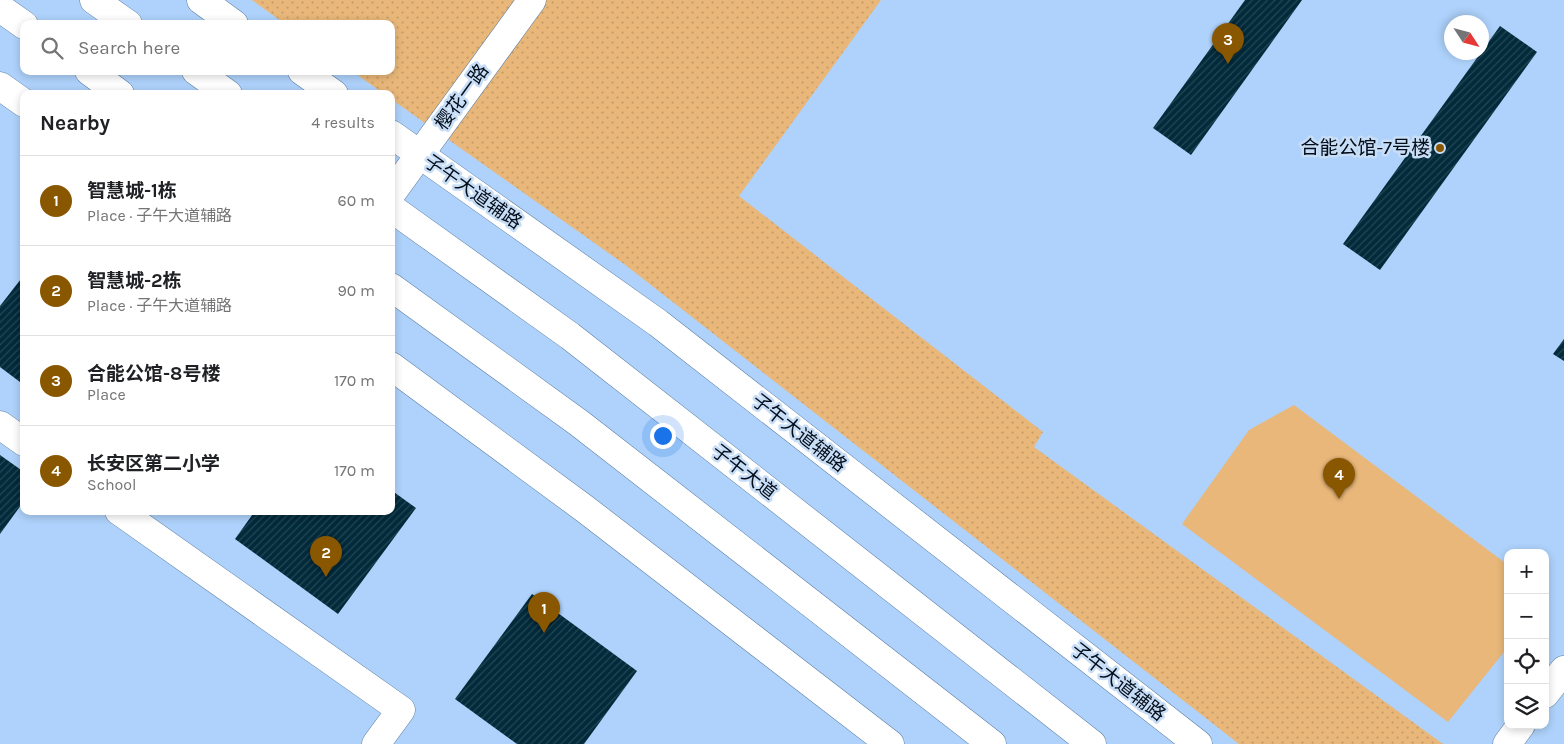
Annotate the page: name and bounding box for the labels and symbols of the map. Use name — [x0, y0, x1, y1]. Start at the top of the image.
north arrow — [1444, 15, 1489, 60]
pin: 3 — [1212, 23, 1244, 64]
street label: 樱花一路 — [431, 60, 493, 134]
place label: 合能公馆-7号楼 — [1300, 137, 1430, 159]
marker: 合能公馆-7号楼 — [1434, 142, 1446, 154]
street label: 子午大道辅路 — [420, 150, 526, 234]
street label: 子午大道辅路 — [747, 389, 851, 477]
your location — [650, 423, 676, 449]
street label: 子午大道 — [707, 440, 781, 504]
pin: 4 — [1323, 458, 1355, 499]
pin: 2 — [310, 536, 342, 577]
pin: 1 — [528, 592, 560, 633]
street label: 子午大道辅路 — [1066, 638, 1170, 726]

